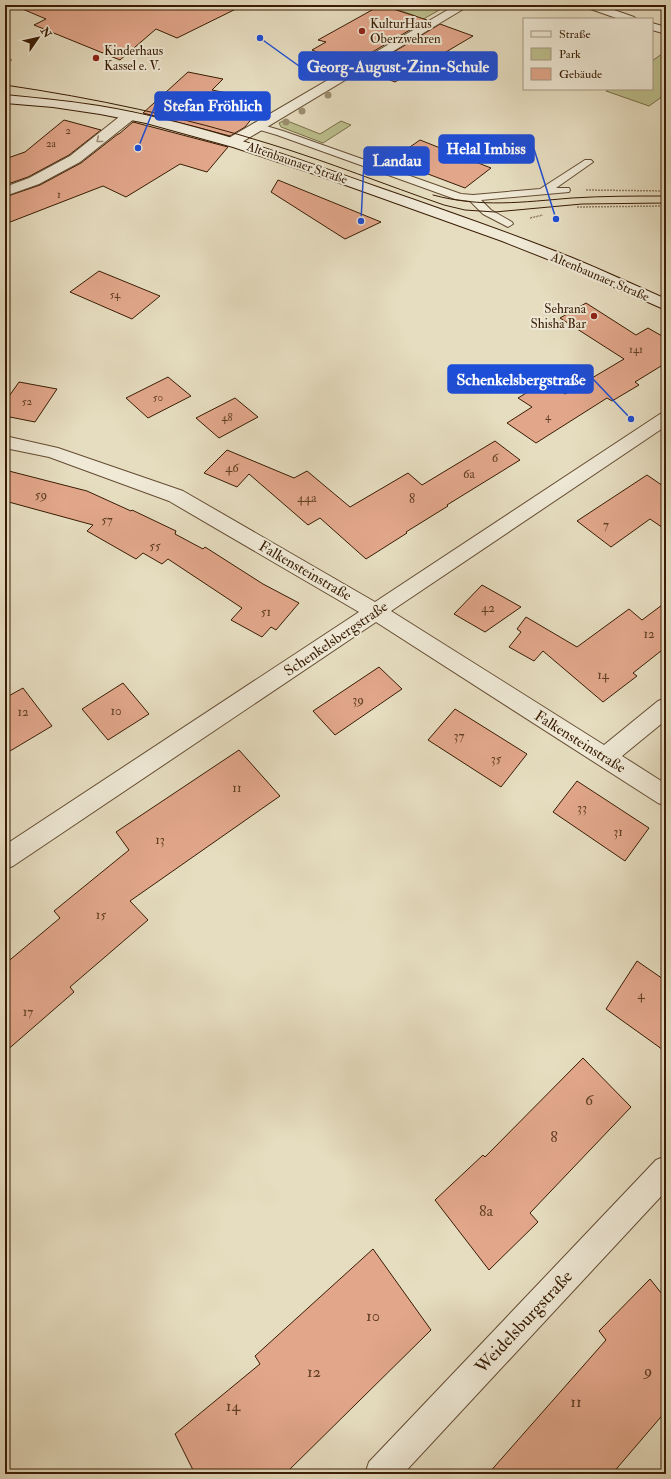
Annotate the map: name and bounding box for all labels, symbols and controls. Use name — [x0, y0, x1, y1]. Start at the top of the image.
place label: KulturHaus Oberzwehren — [370, 16, 441, 47]
north arrow — [18, 18, 58, 58]
legend — [523, 18, 653, 90]
text: N — [37, 24, 55, 41]
marker: KulturHaus Oberzwehren — [357, 26, 367, 36]
text: Straße — [559, 27, 590, 42]
place label: Kinderhaus Kassel e. V. — [104, 43, 164, 74]
text: Park — [559, 47, 581, 62]
callout: Georg-August-Zinn-Schule — [299, 52, 497, 80]
marker: Kinderhaus Kassel e. V. — [91, 53, 101, 63]
text: Georg-August-Zinn-Schule — [307, 57, 490, 78]
text: Gebäude — [559, 67, 602, 82]
callout: Stefan Fröhlich — [155, 92, 270, 120]
text: Stefan Fröhlich — [164, 96, 263, 116]
house number: 2 — [65, 124, 71, 137]
one-way arrow — [96, 135, 103, 142]
callout: Helal Imbiss — [439, 135, 534, 163]
house number: 2a — [46, 137, 57, 150]
street label: Altenbaunaer Straße — [244, 138, 350, 188]
text: Helal Imbiss — [446, 139, 526, 159]
callout: Landau — [364, 147, 429, 175]
text: Landau — [372, 151, 422, 171]
house number: 1 — [57, 188, 61, 201]
street label: Altenbaunaer Straße — [547, 249, 652, 305]
house number: 54 — [110, 288, 121, 301]
place label: Sehrana Shisha Bar — [530, 301, 587, 332]
marker: Sehrana Shisha Bar — [589, 311, 599, 321]
house number: 141 — [629, 343, 643, 356]
callout: Schenkelsbergstraße — [448, 365, 593, 393]
text: Schenkelsbergstraße — [456, 370, 586, 391]
house number: 50 — [153, 391, 164, 404]
house number: 52 — [22, 395, 33, 408]
house number: 4 — [545, 410, 552, 423]
house number: 48 — [221, 411, 233, 424]
house number: 6 — [492, 450, 500, 466]
house number: 46 — [225, 460, 240, 476]
house number: 6a — [463, 466, 476, 482]
house number: 59 — [35, 487, 47, 503]
house number: 44a — [297, 490, 317, 506]
house number: 8 — [409, 491, 415, 507]
house number: 57 — [101, 512, 113, 528]
house number: 7 — [603, 517, 609, 533]
street label: Falkensteinstraße — [255, 537, 355, 605]
house number: 55 — [149, 538, 161, 554]
street label: Schenkelsbergstraße — [280, 597, 392, 681]
house number: 42 — [481, 600, 495, 616]
house number: 51 — [261, 604, 272, 620]
house number: 12 — [643, 626, 655, 642]
house number: 14 — [597, 667, 610, 683]
house number: 39 — [352, 692, 364, 708]
house number: 10 — [110, 703, 122, 719]
house number: 12 — [17, 704, 29, 720]
street label: Falkensteinstraße — [531, 706, 629, 778]
house number: 37 — [454, 728, 465, 744]
house number: 35 — [491, 751, 502, 767]
house number: 11 — [232, 780, 242, 796]
house number: 33 — [577, 800, 587, 816]
house number: 31 — [613, 824, 623, 840]
house number: 13 — [155, 832, 165, 848]
house number: 15 — [96, 907, 106, 923]
house number: 4 — [637, 987, 645, 1003]
house number: 17 — [23, 1004, 33, 1020]
house number: 6 — [585, 1090, 594, 1110]
house number: 8 — [550, 1127, 558, 1147]
house number: 8a — [479, 1201, 493, 1221]
street label: Weidelsburgstraße — [470, 1265, 578, 1379]
house number: 10 — [366, 1306, 380, 1326]
house number: 9 — [643, 1361, 652, 1381]
house number: 12 — [307, 1362, 321, 1382]
house number: 11 — [570, 1392, 582, 1412]
house number: 14 — [226, 1396, 242, 1416]

